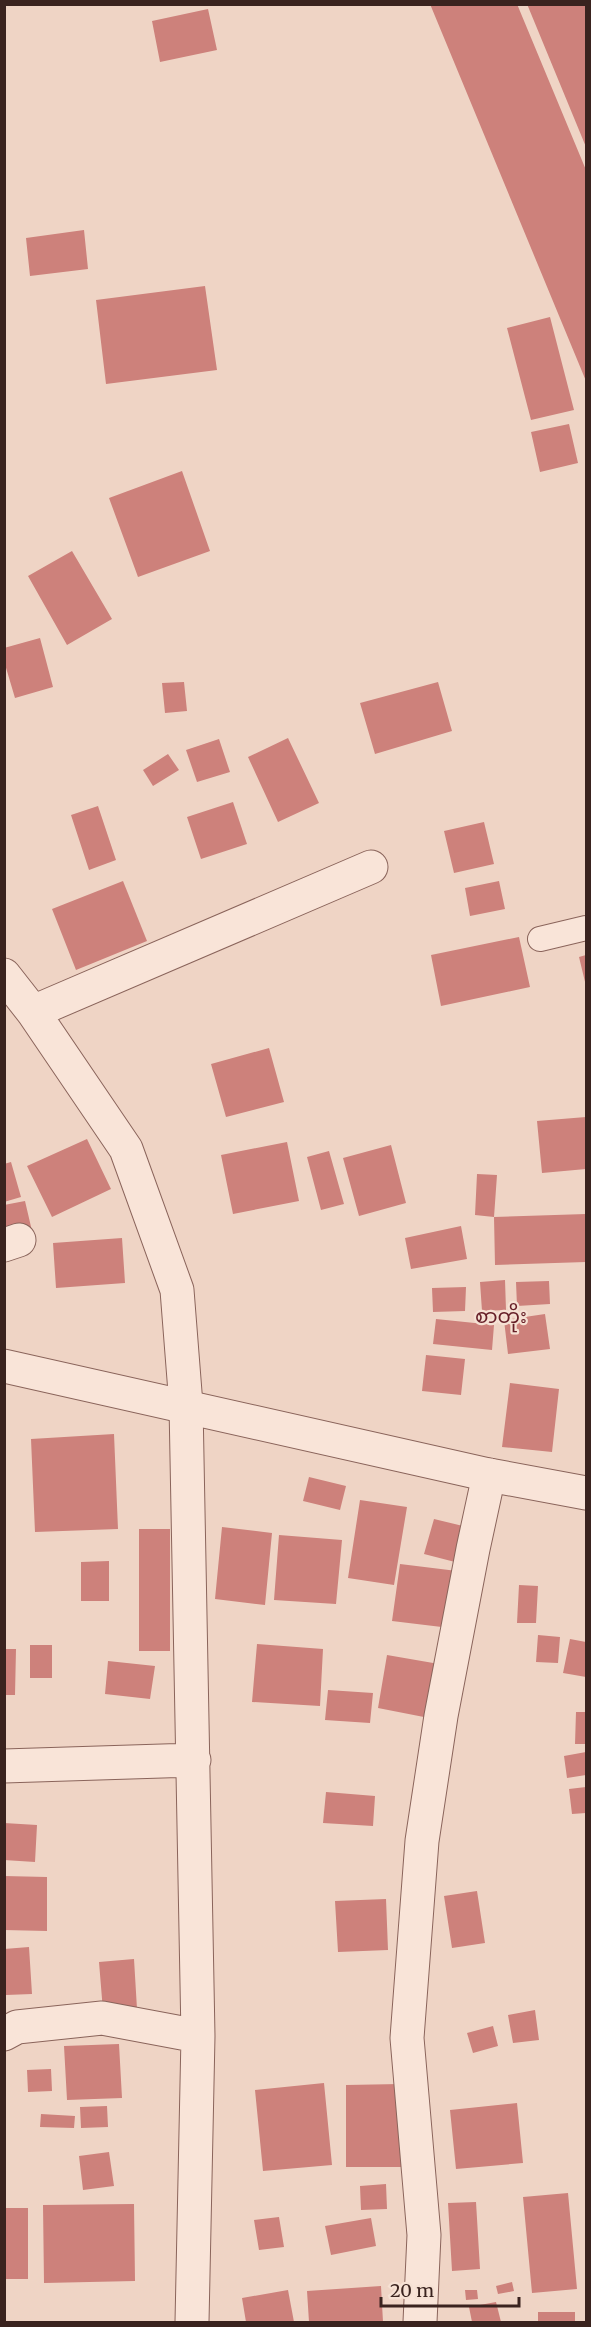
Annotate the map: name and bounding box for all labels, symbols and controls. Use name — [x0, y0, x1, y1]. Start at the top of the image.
district label: စာတိုး — [475, 1302, 527, 1333]
scale bar — [381, 2270, 519, 2308]
text: 20 m — [390, 2279, 434, 2302]

